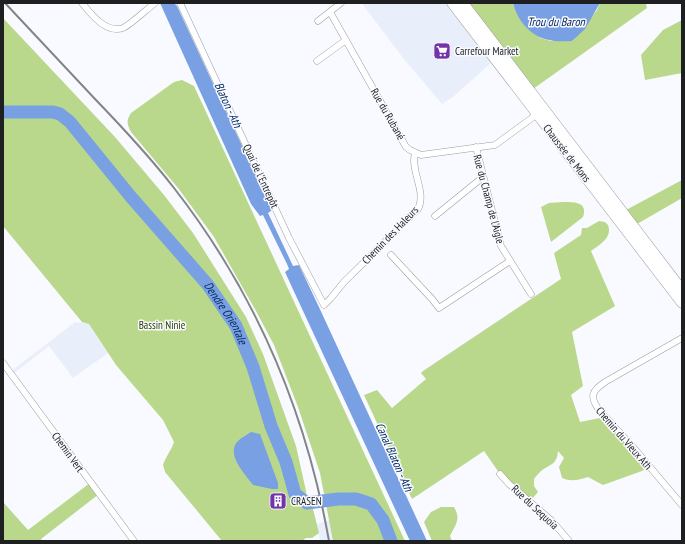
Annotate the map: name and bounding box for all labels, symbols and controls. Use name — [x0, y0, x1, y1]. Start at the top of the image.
water label: Trou du Baron — [527, 14, 586, 29]
supermarket icon: Carrefour Market — [432, 41, 452, 61]
place label: Carrefour Market — [455, 44, 519, 58]
water label: Blaton - Ath — [211, 80, 246, 131]
street label: Rue du Rubané — [368, 86, 409, 143]
street label: Chaussée de Mons — [540, 121, 594, 185]
street label: Quai de l'Entrepôt — [240, 142, 282, 210]
street label: Rue du Champ de l'Aigle — [470, 153, 508, 246]
street label: Chemin des Haleurs — [359, 203, 421, 267]
water label: Dendre Orientale — [201, 279, 251, 347]
park label: Bassin Ninie — [139, 318, 186, 332]
street label: Chemin du Vieux Ath — [593, 404, 655, 472]
water label: Canal Blaton - Ath — [373, 420, 417, 494]
street label: Chemin Vert — [49, 429, 87, 475]
street label: Rue du Sequoïa — [509, 482, 561, 532]
building icon: CRASEN — [268, 491, 288, 511]
place label: CRASEN — [291, 494, 322, 508]

